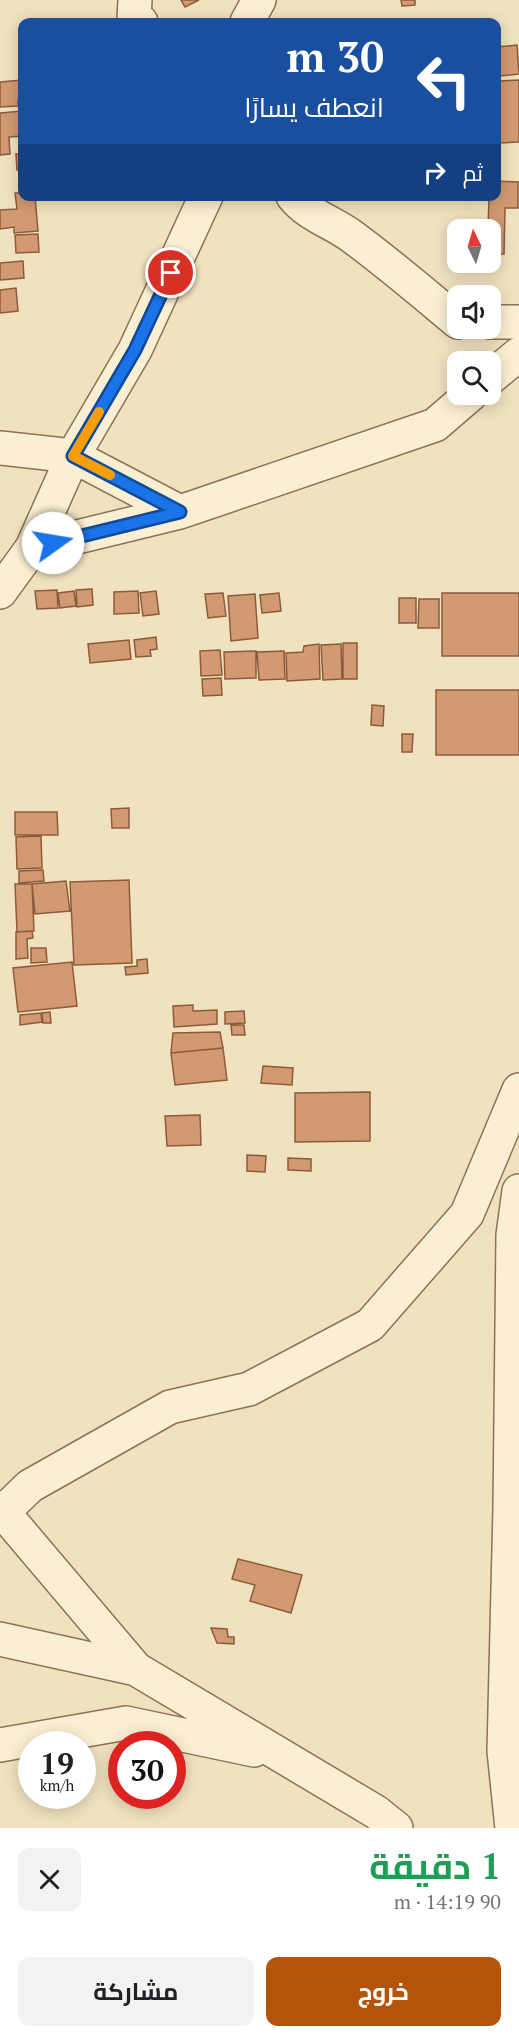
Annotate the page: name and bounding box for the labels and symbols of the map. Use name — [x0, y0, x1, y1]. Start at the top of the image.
north arrow — [447, 219, 501, 273]
pin — [145, 247, 196, 298]
position arrow — [21, 511, 85, 575]
speed limit sign: 30 — [108, 1731, 186, 1809]

